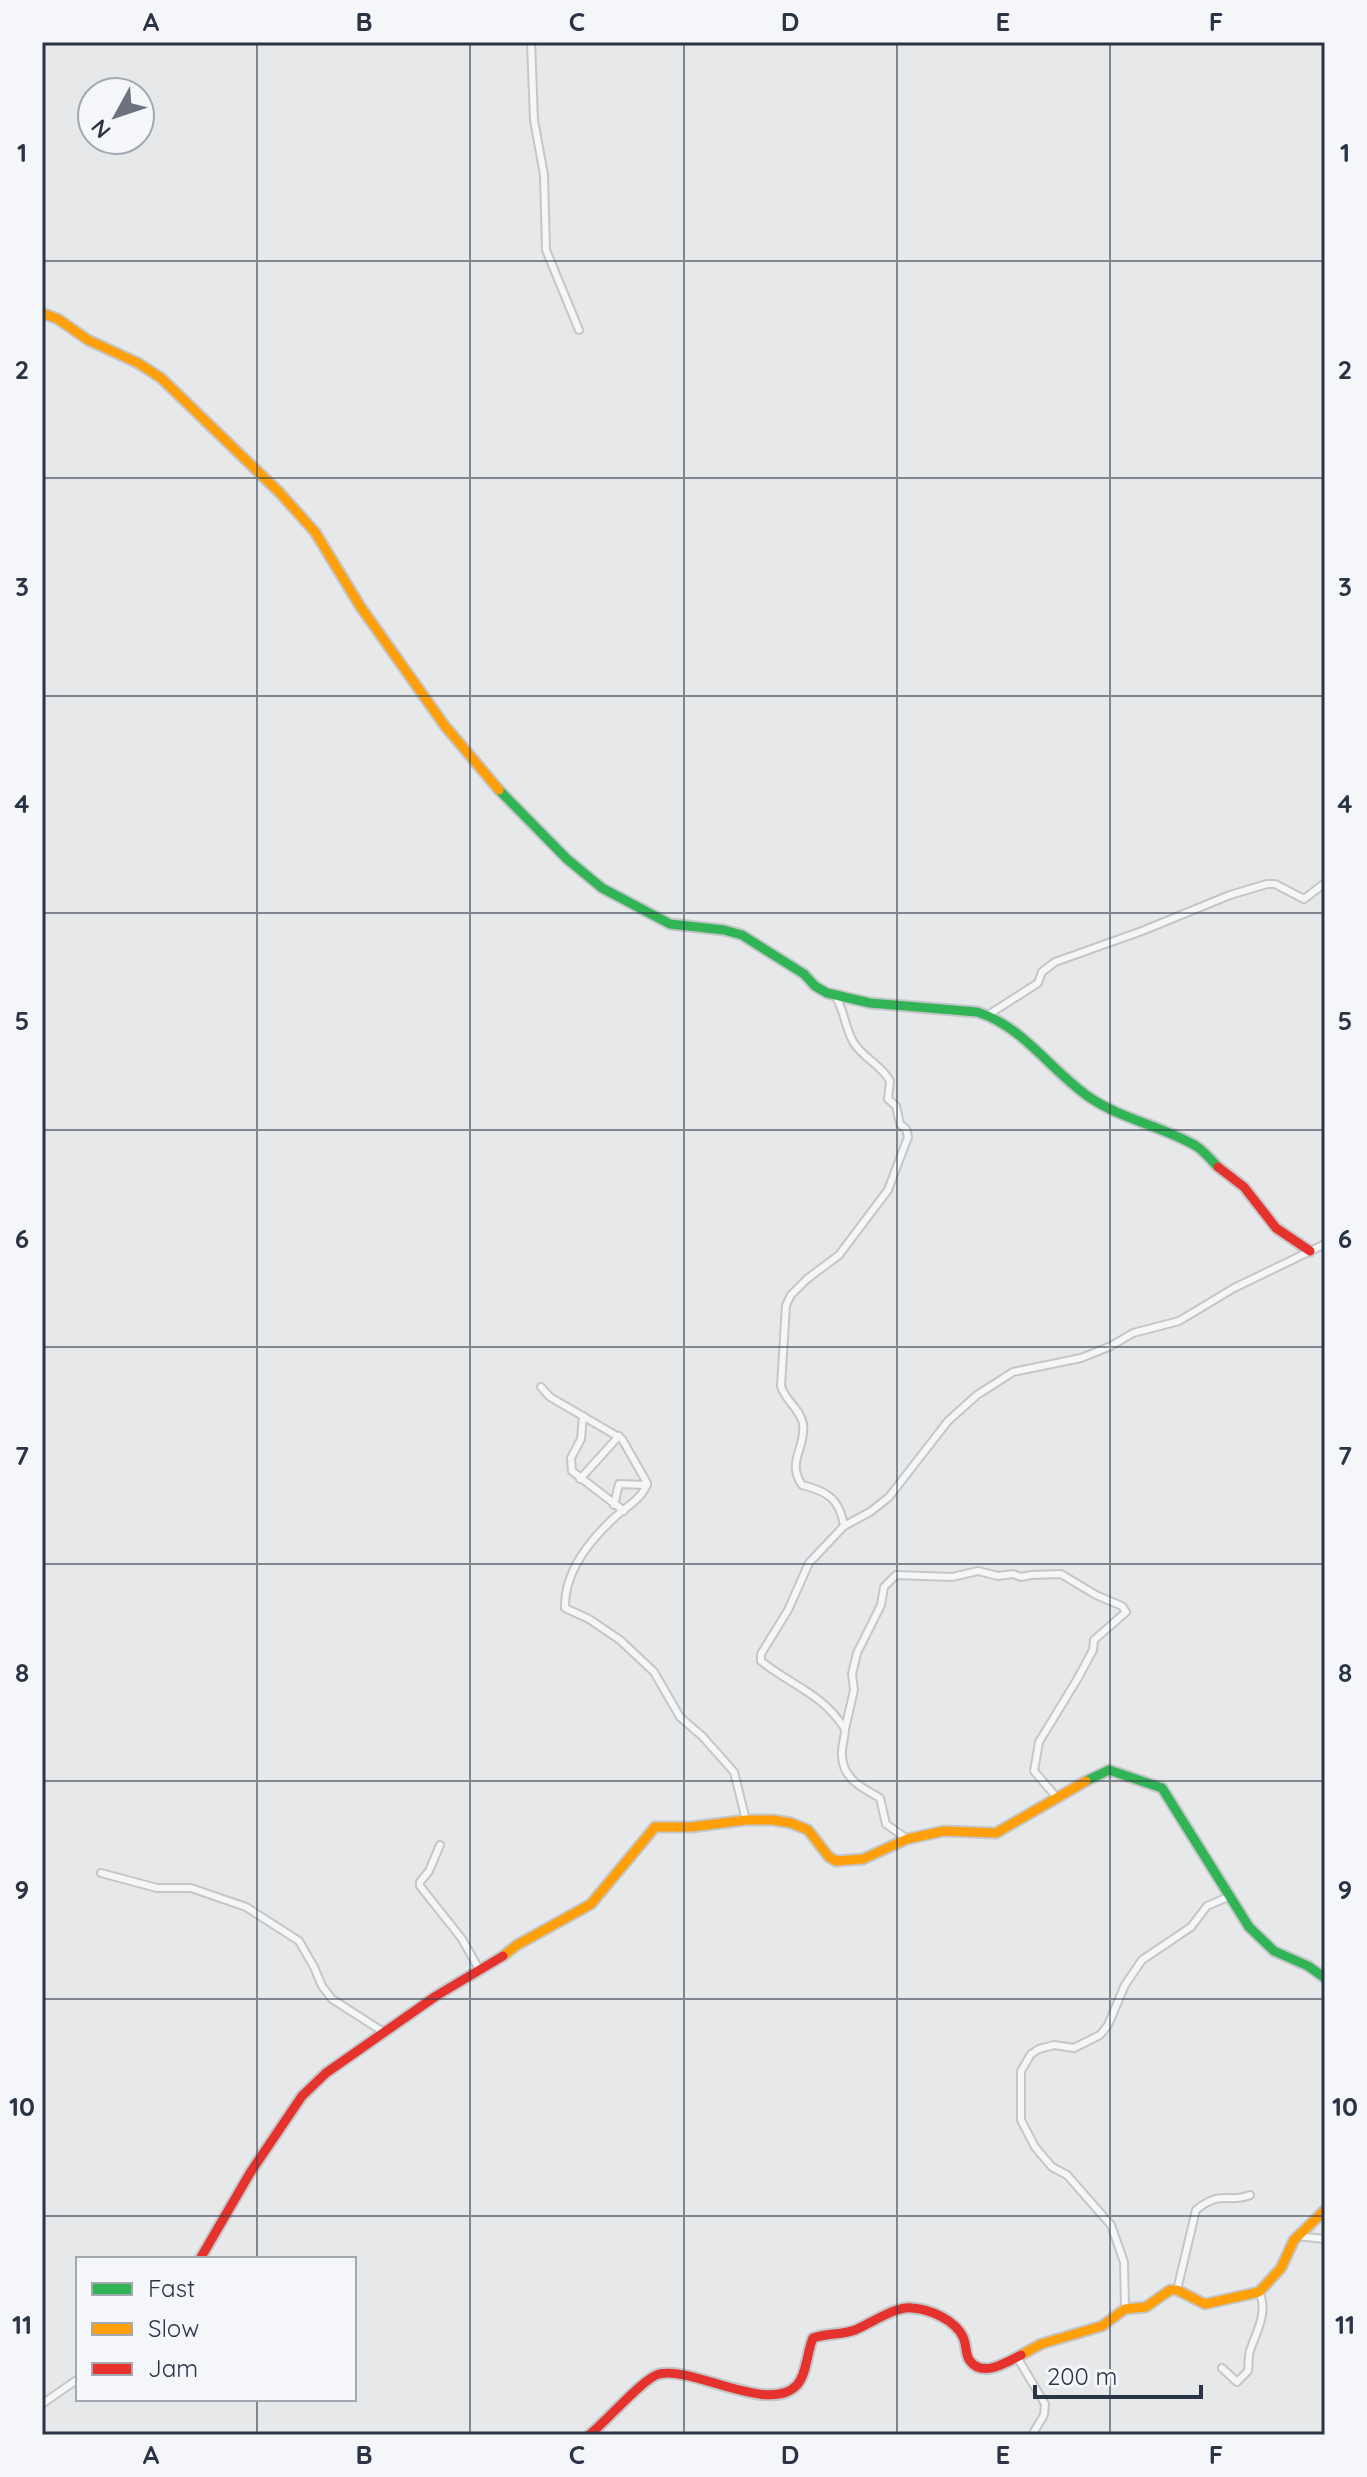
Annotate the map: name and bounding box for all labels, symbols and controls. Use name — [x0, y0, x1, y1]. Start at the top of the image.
text: A — [143, 5, 160, 38]
text: B — [355, 5, 373, 38]
text: C — [569, 5, 585, 38]
text: D — [781, 5, 799, 38]
text: E — [996, 5, 1010, 38]
text: F — [1209, 5, 1223, 38]
north arrow — [76, 76, 156, 156]
text: N — [85, 114, 117, 144]
text: 1 — [17, 136, 27, 169]
text: 1 — [1340, 136, 1350, 169]
text: 2 — [15, 353, 29, 386]
text: 2 — [1338, 353, 1352, 386]
text: 3 — [15, 570, 29, 603]
text: 3 — [1338, 570, 1352, 603]
text: 4 — [14, 787, 30, 820]
text: 4 — [1337, 787, 1353, 820]
text: 5 — [15, 1004, 29, 1037]
text: 5 — [1338, 1004, 1352, 1037]
text: 6 — [15, 1222, 29, 1255]
text: 6 — [1338, 1222, 1352, 1255]
text: 7 — [15, 1439, 29, 1472]
text: 7 — [1338, 1439, 1352, 1472]
text: 8 — [15, 1656, 29, 1689]
text: 8 — [1338, 1656, 1352, 1689]
text: 9 — [15, 1873, 29, 1906]
text: 9 — [1338, 1873, 1352, 1906]
text: 10 — [9, 2090, 35, 2123]
text: 10 — [1332, 2090, 1358, 2123]
legend — [76, 2257, 356, 2401]
text: Fast — [148, 2273, 195, 2303]
text: 11 — [12, 2308, 32, 2341]
text: 11 — [1335, 2308, 1355, 2341]
text: Slow — [148, 2313, 199, 2343]
scale bar — [1035, 2349, 1201, 2399]
text: Jam — [148, 2353, 198, 2383]
text: 200 m — [1047, 2361, 1117, 2391]
text: A — [143, 2438, 160, 2471]
text: B — [355, 2438, 373, 2471]
text: C — [569, 2438, 585, 2471]
text: D — [781, 2438, 799, 2471]
text: E — [996, 2438, 1010, 2471]
text: F — [1209, 2438, 1223, 2471]

